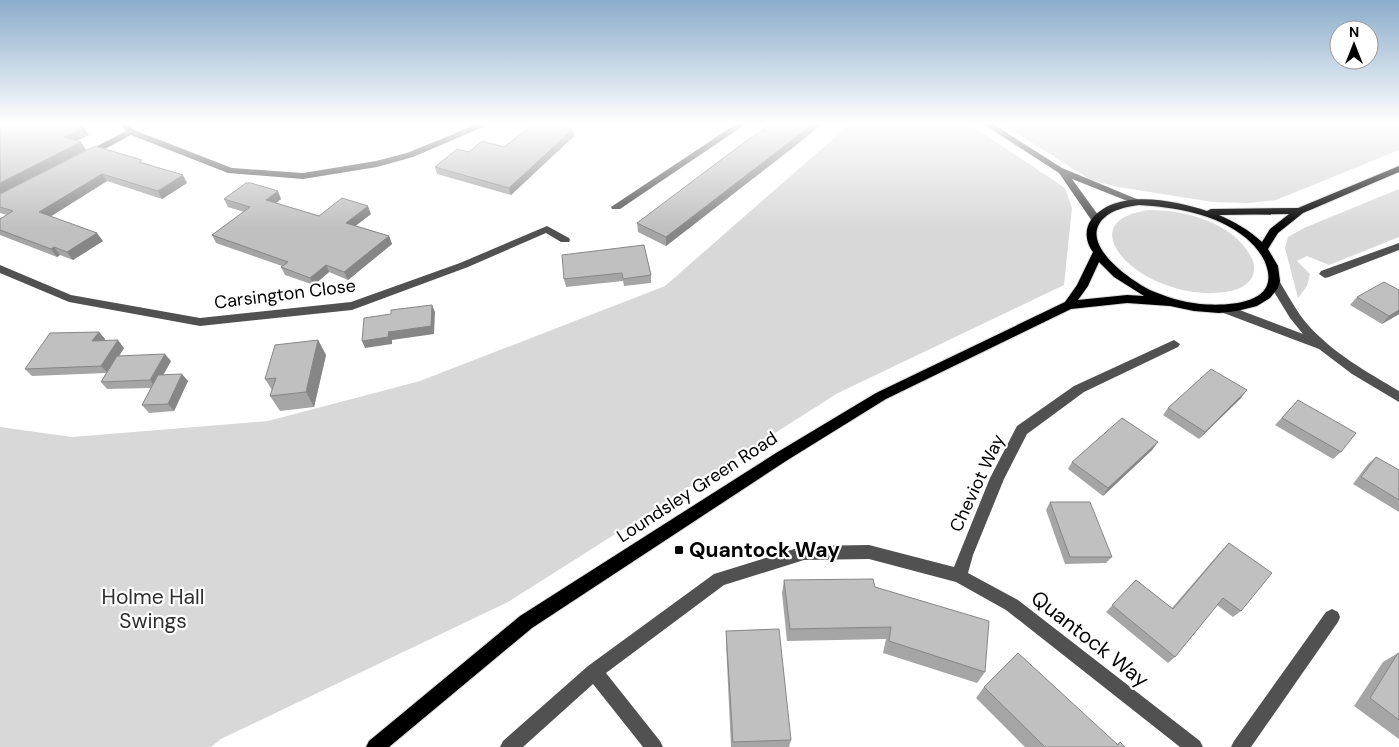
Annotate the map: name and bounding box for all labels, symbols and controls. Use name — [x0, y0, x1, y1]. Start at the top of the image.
north arrow — [1329, 20, 1379, 70]
text: N — [1349, 23, 1359, 41]
street label: Carsington Close — [213, 273, 357, 315]
street label: Loundsley Green Road — [612, 426, 782, 548]
street label: Cheviot Way — [944, 430, 1010, 536]
place label: Quantock Way — [689, 536, 840, 564]
marker: Quantock Way — [673, 544, 685, 556]
park label: Holme Hall Swings — [102, 583, 204, 635]
street label: Quantock Way — [1025, 584, 1155, 694]

